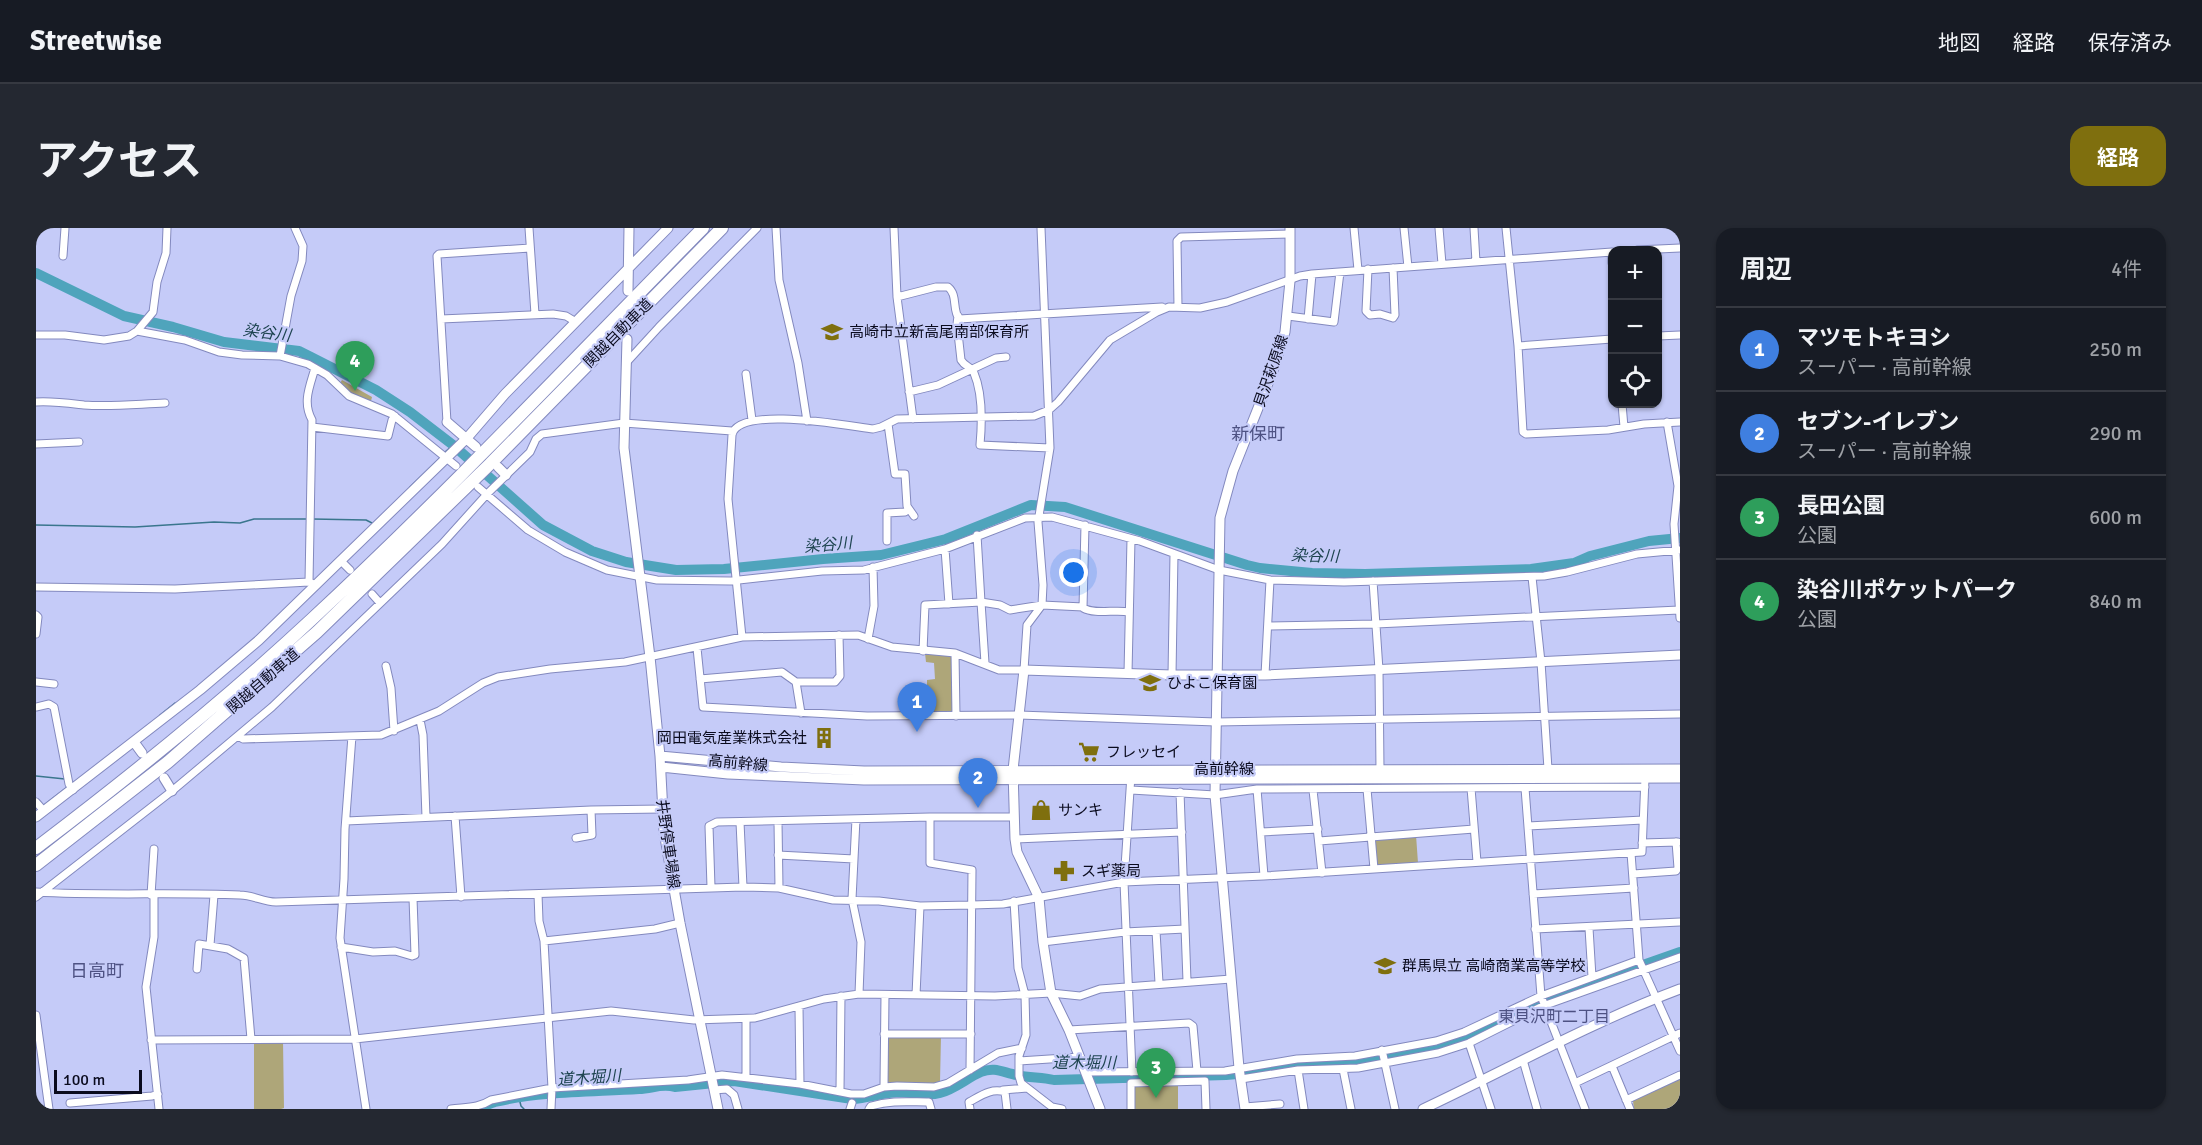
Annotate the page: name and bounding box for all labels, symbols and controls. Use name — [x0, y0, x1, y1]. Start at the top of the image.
text: Streetwise — [30, 24, 162, 58]
text: 地図 — [1938, 30, 1980, 56]
text: 経路 — [2013, 30, 2055, 56]
text: 保存済み — [2088, 30, 2172, 56]
button: 経路 — [2070, 126, 2166, 186]
text: アクセス — [36, 136, 202, 187]
map controls — [1608, 246, 1662, 408]
button: + — [1608, 246, 1662, 300]
text: 周辺 — [1740, 254, 1792, 286]
text: 4件 — [2111, 257, 2142, 282]
street label: 関越自動車道 — [580, 295, 656, 371]
button: − — [1608, 300, 1662, 354]
water label: 染谷川 — [242, 320, 294, 346]
school or university icon: 高崎市立新高尾南部保育所 — [820, 320, 844, 344]
place label: 高崎市立新高尾南部保育所 — [849, 323, 1029, 341]
text: マツモトキヨシ — [1797, 324, 1951, 351]
street label: 貝沢萩原線 — [1250, 333, 1292, 409]
text: 1 — [1754, 337, 1765, 362]
text: 250 m — [2089, 337, 2142, 362]
pin: 4 — [336, 342, 374, 391]
button: locate — [1608, 354, 1662, 408]
text: スーパー · 高前幹線 — [1797, 355, 1972, 380]
text: セブン-イレブン — [1797, 408, 1959, 435]
text: 2 — [1754, 421, 1765, 446]
text: 290 m — [2089, 421, 2142, 446]
district label: 新保町 — [1231, 423, 1285, 445]
text: スーパー · 高前幹線 — [1797, 439, 1972, 464]
text: 長田公園 — [1797, 492, 1885, 519]
text: 3 — [1754, 505, 1765, 530]
text: 600 m — [2089, 505, 2142, 530]
text: 公園 — [1797, 523, 1837, 548]
water label: 染谷川 — [803, 533, 855, 557]
water label: 染谷川 — [1291, 545, 1341, 567]
your location — [1059, 558, 1088, 587]
text: 染谷川ポケットパーク — [1797, 576, 2017, 603]
text: 4 — [1754, 589, 1765, 614]
text: 840 m — [2089, 589, 2142, 614]
text: 公園 — [1797, 607, 1837, 632]
street label: 関越自動車道 — [223, 645, 303, 717]
school or university icon: ひよこ保育園 — [1138, 671, 1162, 695]
place label: ひよこ保育園 — [1167, 674, 1257, 692]
pin: 1 — [898, 682, 936, 732]
building icon: 岡田電気産業株式会社 — [812, 726, 836, 750]
place label: 岡田電気産業株式会社 — [657, 729, 807, 747]
supermarket icon: フレッセイ — [1077, 740, 1101, 764]
place label: フレッセイ — [1106, 743, 1181, 761]
street label: 高前幹線 — [707, 751, 769, 775]
pin: 2 — [958, 758, 998, 808]
street label: 高前幹線 — [1194, 760, 1254, 778]
street label: 井野停車場線 — [653, 798, 683, 890]
shop icon: サンキ — [1029, 798, 1053, 822]
place label: サンキ — [1058, 801, 1103, 819]
pharmacy icon: スギ薬局 — [1052, 859, 1076, 883]
place label: スギ薬局 — [1081, 862, 1141, 880]
school or university icon: 群馬県立 高崎商業高等学校 — [1373, 954, 1397, 978]
place label: 群馬県立 高崎商業高等学校 — [1402, 957, 1585, 975]
district label: 日高町 — [70, 960, 124, 982]
district label: 東貝沢町二丁目 — [1498, 1007, 1610, 1027]
pin: 3 — [1136, 1048, 1176, 1098]
water label: 道木堀川 — [1052, 1053, 1118, 1073]
water label: 道木堀川 — [556, 1066, 624, 1090]
scale bar — [54, 1067, 142, 1094]
text: 100 m — [63, 1070, 105, 1090]

